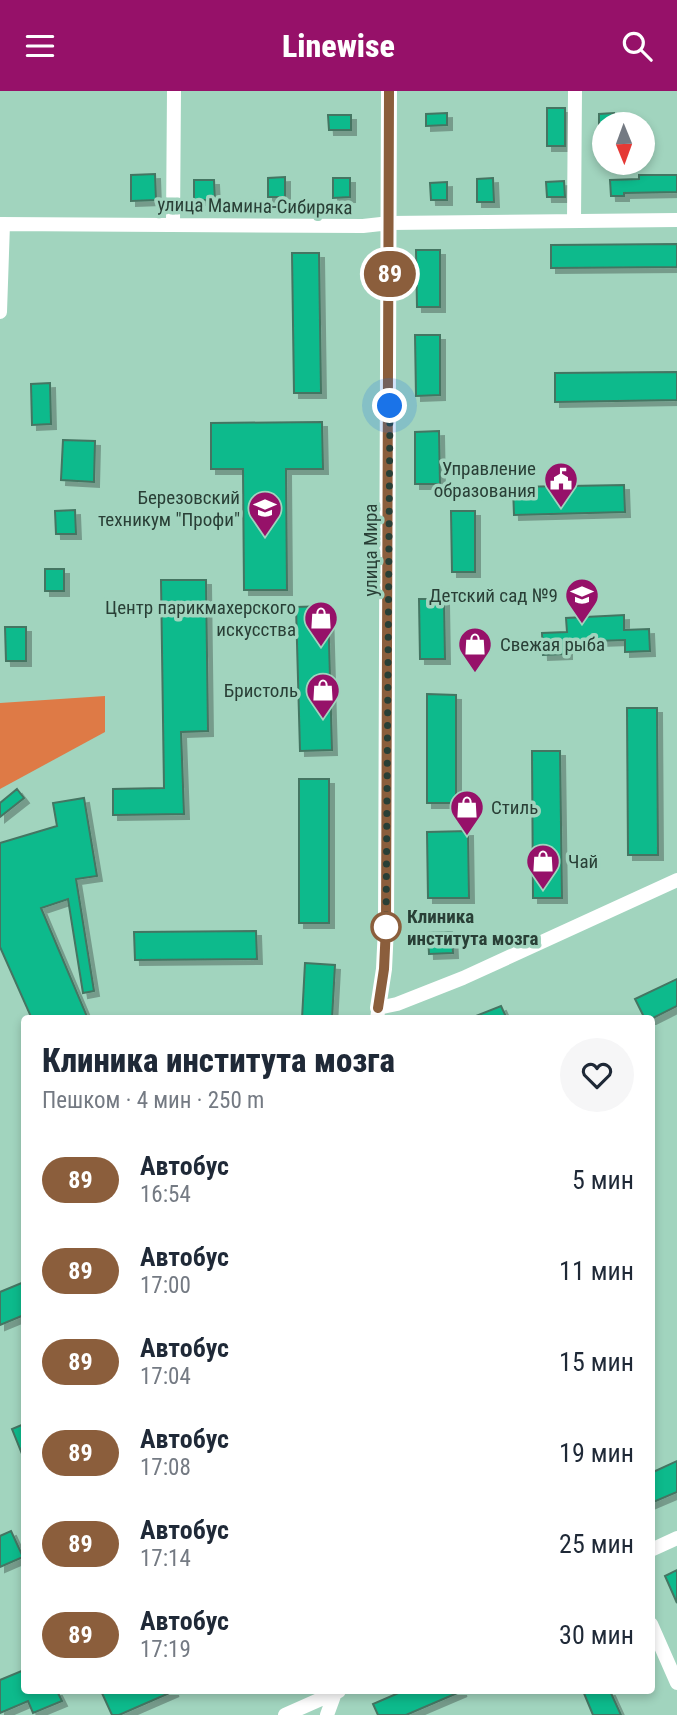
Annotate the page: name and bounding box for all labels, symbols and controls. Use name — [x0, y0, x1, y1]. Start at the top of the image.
icon: menu — [21, 27, 59, 65]
text: Linewise — [282, 27, 395, 65]
icon: search — [618, 27, 656, 65]
north arrow — [592, 112, 654, 175]
map controls — [592, 112, 655, 175]
street label: улица Мамина-Сибиряка — [157, 193, 353, 219]
line badge: 89 — [358, 251, 422, 297]
text: 89 — [378, 260, 402, 288]
your location — [372, 388, 407, 423]
place label: Управление образования — [434, 457, 536, 502]
public building icon: Управление образования — [542, 460, 580, 509]
place label: Березовский техникум "Профи" — [98, 486, 240, 531]
school or university icon: Березовский техникум "Профи" — [246, 489, 284, 538]
street label: улица Мира — [359, 504, 382, 596]
school or university icon: Детский сад №9 — [563, 576, 601, 625]
place label: Детский сад №9 — [429, 584, 558, 607]
place label: Центр парикмахерского искусства — [105, 596, 296, 641]
shop icon: Центр парикмахерского искусства — [302, 599, 340, 648]
shop icon: Свежая рыба — [456, 625, 494, 674]
place label: Свежая рыба — [500, 633, 605, 656]
shop icon: Бристоль — [304, 671, 342, 720]
place label: Бристоль — [224, 679, 298, 702]
shop icon: Стиль — [448, 788, 486, 837]
place label: Стиль — [491, 796, 538, 819]
shop icon: Чай — [524, 842, 562, 891]
place label: Чай — [568, 850, 598, 873]
place label: Клиника института мозга — [407, 905, 539, 950]
marker: Клиника института мозга — [371, 912, 401, 942]
button: heart — [560, 1038, 634, 1112]
text: Клиника института мозга — [42, 1041, 395, 1080]
text: Пешком · 4 мин · 250 m — [42, 1087, 264, 1114]
text: Автобус — [140, 1151, 229, 1181]
text: 5 мин — [572, 1165, 634, 1195]
text: 89 — [68, 1166, 93, 1194]
text: 16:54 — [140, 1181, 191, 1208]
text: Автобус — [140, 1242, 229, 1272]
text: 11 мин — [559, 1256, 634, 1286]
text: 89 — [68, 1257, 93, 1285]
text: 17:00 — [140, 1272, 191, 1299]
text: Автобус — [140, 1333, 229, 1363]
text: 15 мин — [559, 1347, 634, 1377]
text: 89 — [68, 1348, 93, 1376]
text: 17:04 — [140, 1363, 191, 1390]
text: Автобус — [140, 1424, 229, 1454]
text: 19 мин — [559, 1438, 634, 1468]
text: 89 — [68, 1439, 93, 1467]
text: 17:08 — [140, 1454, 191, 1481]
text: Автобус — [140, 1515, 229, 1545]
text: 25 мин — [559, 1529, 634, 1559]
text: 89 — [68, 1530, 93, 1558]
text: 17:14 — [140, 1545, 191, 1572]
text: Автобус — [140, 1606, 229, 1636]
text: 30 мин — [559, 1620, 634, 1650]
text: 89 — [68, 1621, 93, 1649]
text: 17:19 — [140, 1636, 191, 1663]

